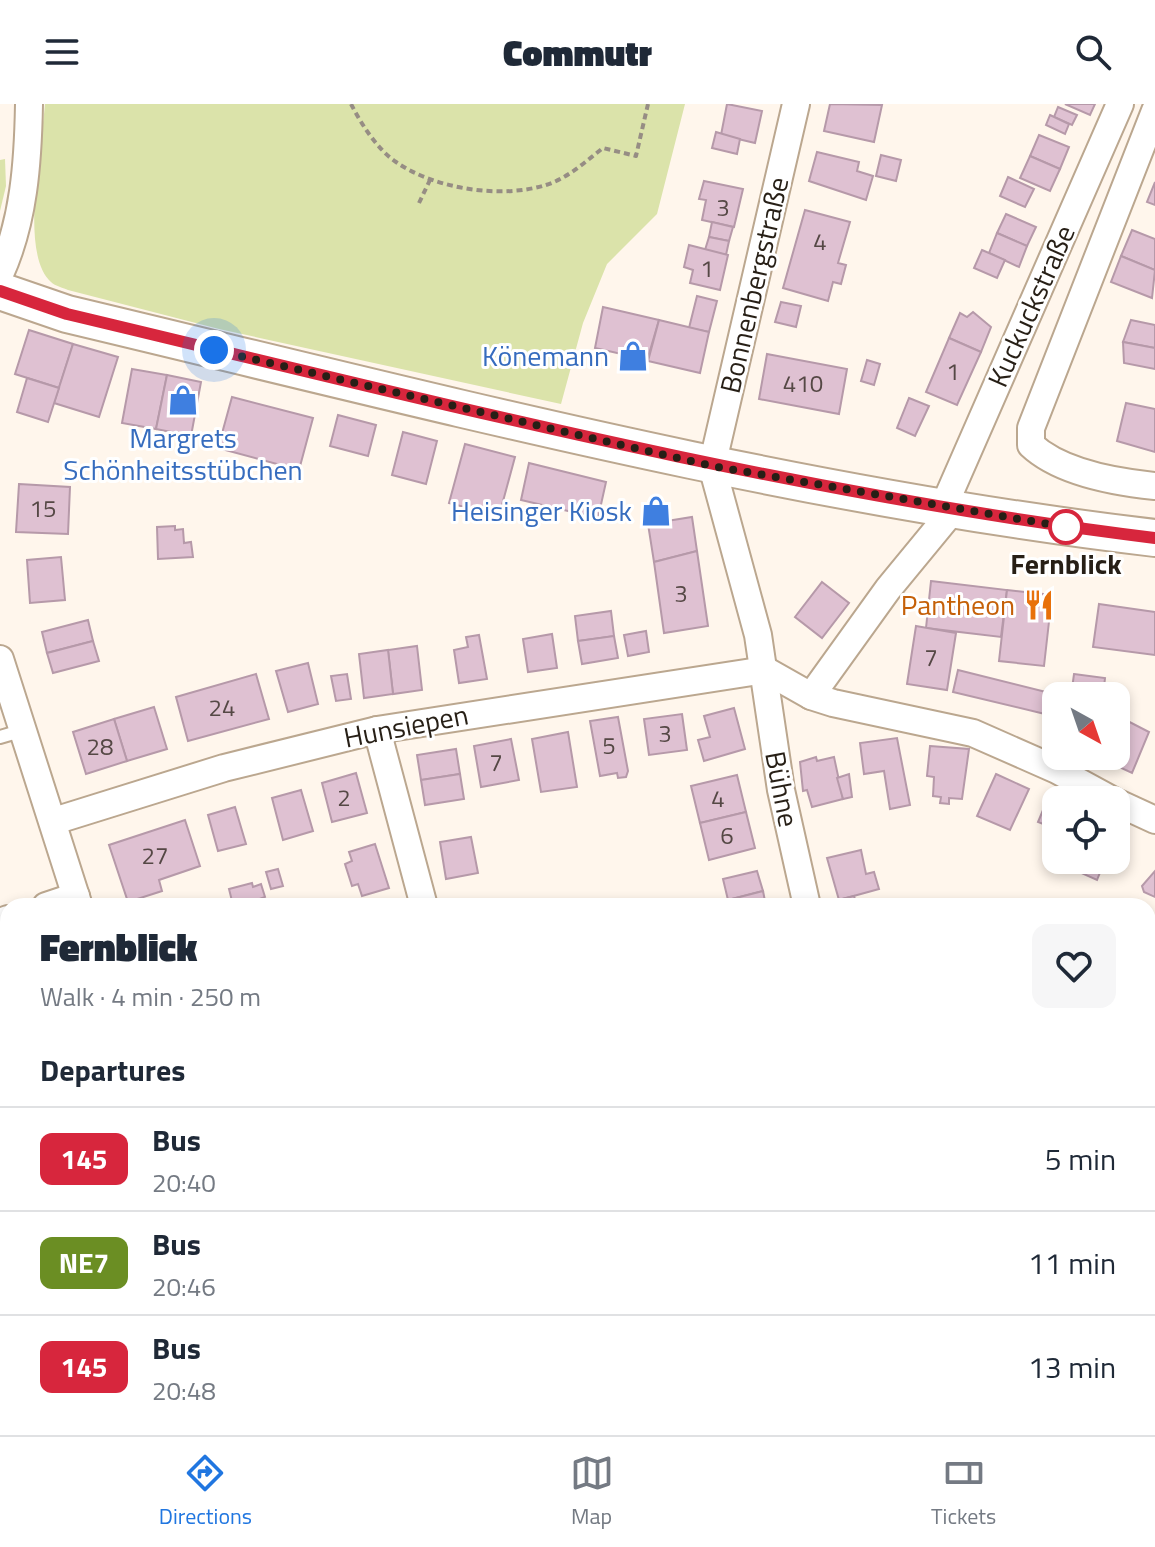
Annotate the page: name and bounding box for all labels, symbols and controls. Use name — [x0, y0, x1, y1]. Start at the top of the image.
text: Commutr — [503, 25, 652, 80]
icon: menu — [40, 30, 84, 74]
icon: search — [1071, 30, 1115, 74]
street label: Bonnenbergstraße — [708, 172, 799, 397]
house number: 3 — [716, 189, 730, 225]
street label: Kuckuckstraße — [976, 218, 1085, 394]
house number: 4 — [813, 223, 827, 259]
house number: 1 — [700, 250, 714, 286]
your location — [194, 330, 234, 370]
place label: Könemann — [482, 334, 609, 377]
shop icon: Könemann — [616, 339, 650, 373]
house number: 1 — [946, 353, 960, 389]
house number: 410 — [783, 365, 823, 401]
shop icon: Margrets Schönheitsstübchen — [166, 383, 200, 417]
place label: Margrets Schönheitsstübchen — [63, 416, 303, 491]
place label: Heisinger Kiosk — [451, 489, 632, 532]
house number: 15 — [30, 490, 56, 526]
shop icon: Heisinger Kiosk — [639, 494, 673, 528]
marker: Fernblick — [1049, 510, 1083, 544]
place label: Fernblick — [1010, 542, 1122, 585]
house number: 3 — [674, 575, 688, 611]
place label: Pantheon — [901, 583, 1015, 626]
restaurant icon: Pantheon — [1022, 588, 1056, 622]
house number: 7 — [924, 639, 938, 675]
north arrow — [1042, 682, 1130, 770]
map controls — [1042, 682, 1130, 874]
house number: 24 — [209, 689, 235, 725]
street label: Hunsiepen — [340, 692, 472, 759]
house number: 3 — [658, 715, 672, 751]
house number: 5 — [602, 727, 616, 763]
house number: 28 — [87, 728, 113, 764]
house number: 7 — [489, 744, 503, 780]
street label: Bühne — [754, 747, 811, 830]
house number: 2 — [337, 779, 351, 815]
house number: 4 — [711, 780, 725, 816]
button: locate — [1042, 786, 1130, 874]
house number: 6 — [720, 817, 734, 853]
house number: 27 — [142, 837, 168, 873]
text: Fernblick — [40, 918, 197, 976]
button: heart — [1032, 924, 1116, 1008]
text: Walk · 4 min · 250 m — [40, 977, 261, 1016]
text: Departures — [40, 1047, 185, 1093]
text: Bus — [152, 1117, 201, 1163]
text: 5 min — [1045, 1136, 1116, 1182]
text: 145 — [60, 1137, 108, 1180]
text: 20:40 — [152, 1163, 216, 1202]
text: Bus — [152, 1221, 201, 1267]
text: 11 min — [1028, 1240, 1116, 1286]
text: NE7 — [59, 1241, 109, 1284]
text: 20:46 — [152, 1267, 216, 1306]
text: Bus — [152, 1325, 201, 1371]
text: 13 min — [1028, 1344, 1116, 1390]
text: 145 — [60, 1345, 108, 1388]
text: 20:48 — [152, 1371, 216, 1410]
tab: Directions — [159, 1451, 252, 1533]
tab: Map — [570, 1451, 614, 1533]
tab: Tickets — [931, 1451, 996, 1533]

